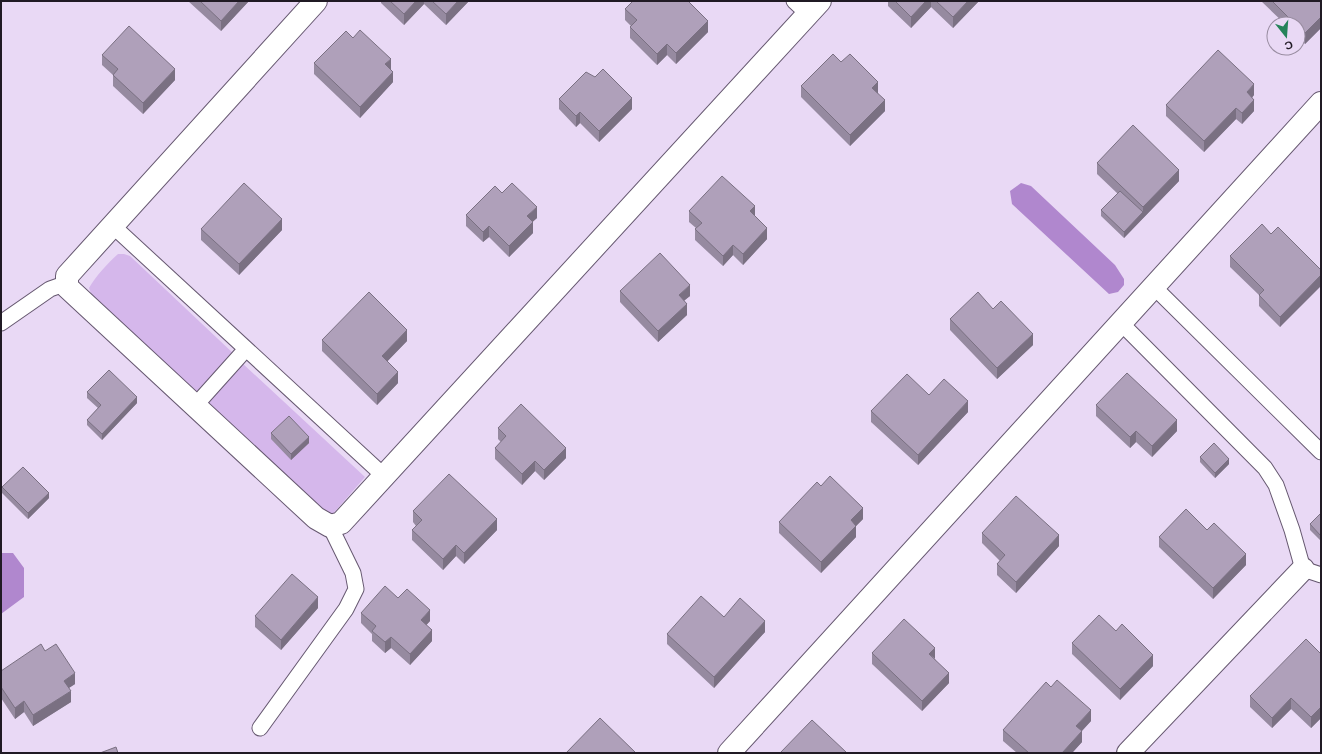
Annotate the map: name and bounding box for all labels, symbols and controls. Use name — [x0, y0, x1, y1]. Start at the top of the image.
north arrow — [1266, 16, 1306, 56]
text: С — [1283, 39, 1294, 52]

